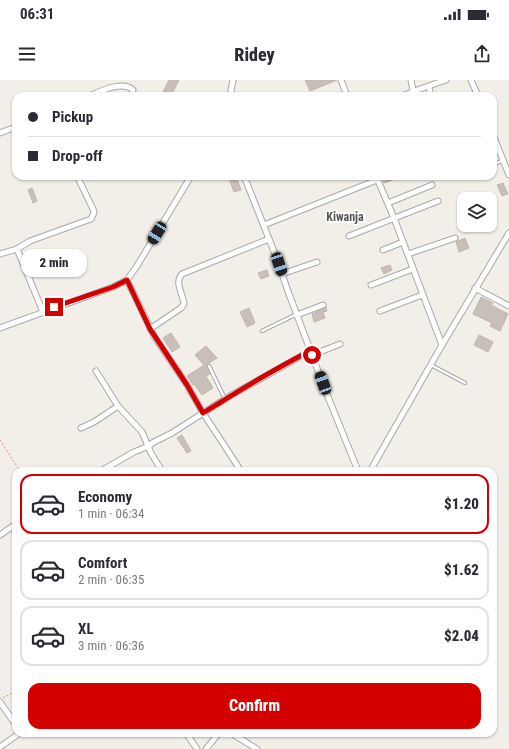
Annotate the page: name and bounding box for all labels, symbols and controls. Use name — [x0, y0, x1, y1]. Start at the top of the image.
text: 06:31 — [20, 5, 54, 23]
icon: menu — [16, 43, 38, 65]
icon: share — [471, 43, 493, 65]
text: Ridey — [234, 44, 275, 65]
text: Pickup — [52, 108, 93, 126]
text: Drop-off — [52, 147, 103, 165]
map controls — [457, 192, 497, 232]
button: layers — [457, 192, 497, 232]
district label: Kiwanja — [326, 210, 364, 224]
car — [146, 220, 168, 246]
callout: 2 min — [21, 249, 87, 277]
car — [270, 251, 288, 277]
text: 2 min — [40, 255, 68, 270]
route end — [45, 298, 63, 316]
route start — [303, 346, 321, 364]
car — [313, 370, 333, 396]
icon: car — [30, 486, 66, 522]
text: Economy — [78, 488, 132, 506]
text: $1.20 — [444, 495, 479, 513]
text: 1 min · 06:34 — [78, 506, 144, 521]
icon: car — [30, 552, 66, 588]
text: Comfort — [78, 554, 127, 572]
text: $1.62 — [444, 561, 479, 579]
text: 2 min · 06:35 — [78, 572, 144, 587]
icon: car — [30, 618, 66, 654]
text: XL — [78, 620, 94, 638]
text: $2.04 — [444, 627, 479, 645]
text: 3 min · 06:36 — [78, 638, 144, 653]
button: Confirm — [28, 683, 481, 729]

